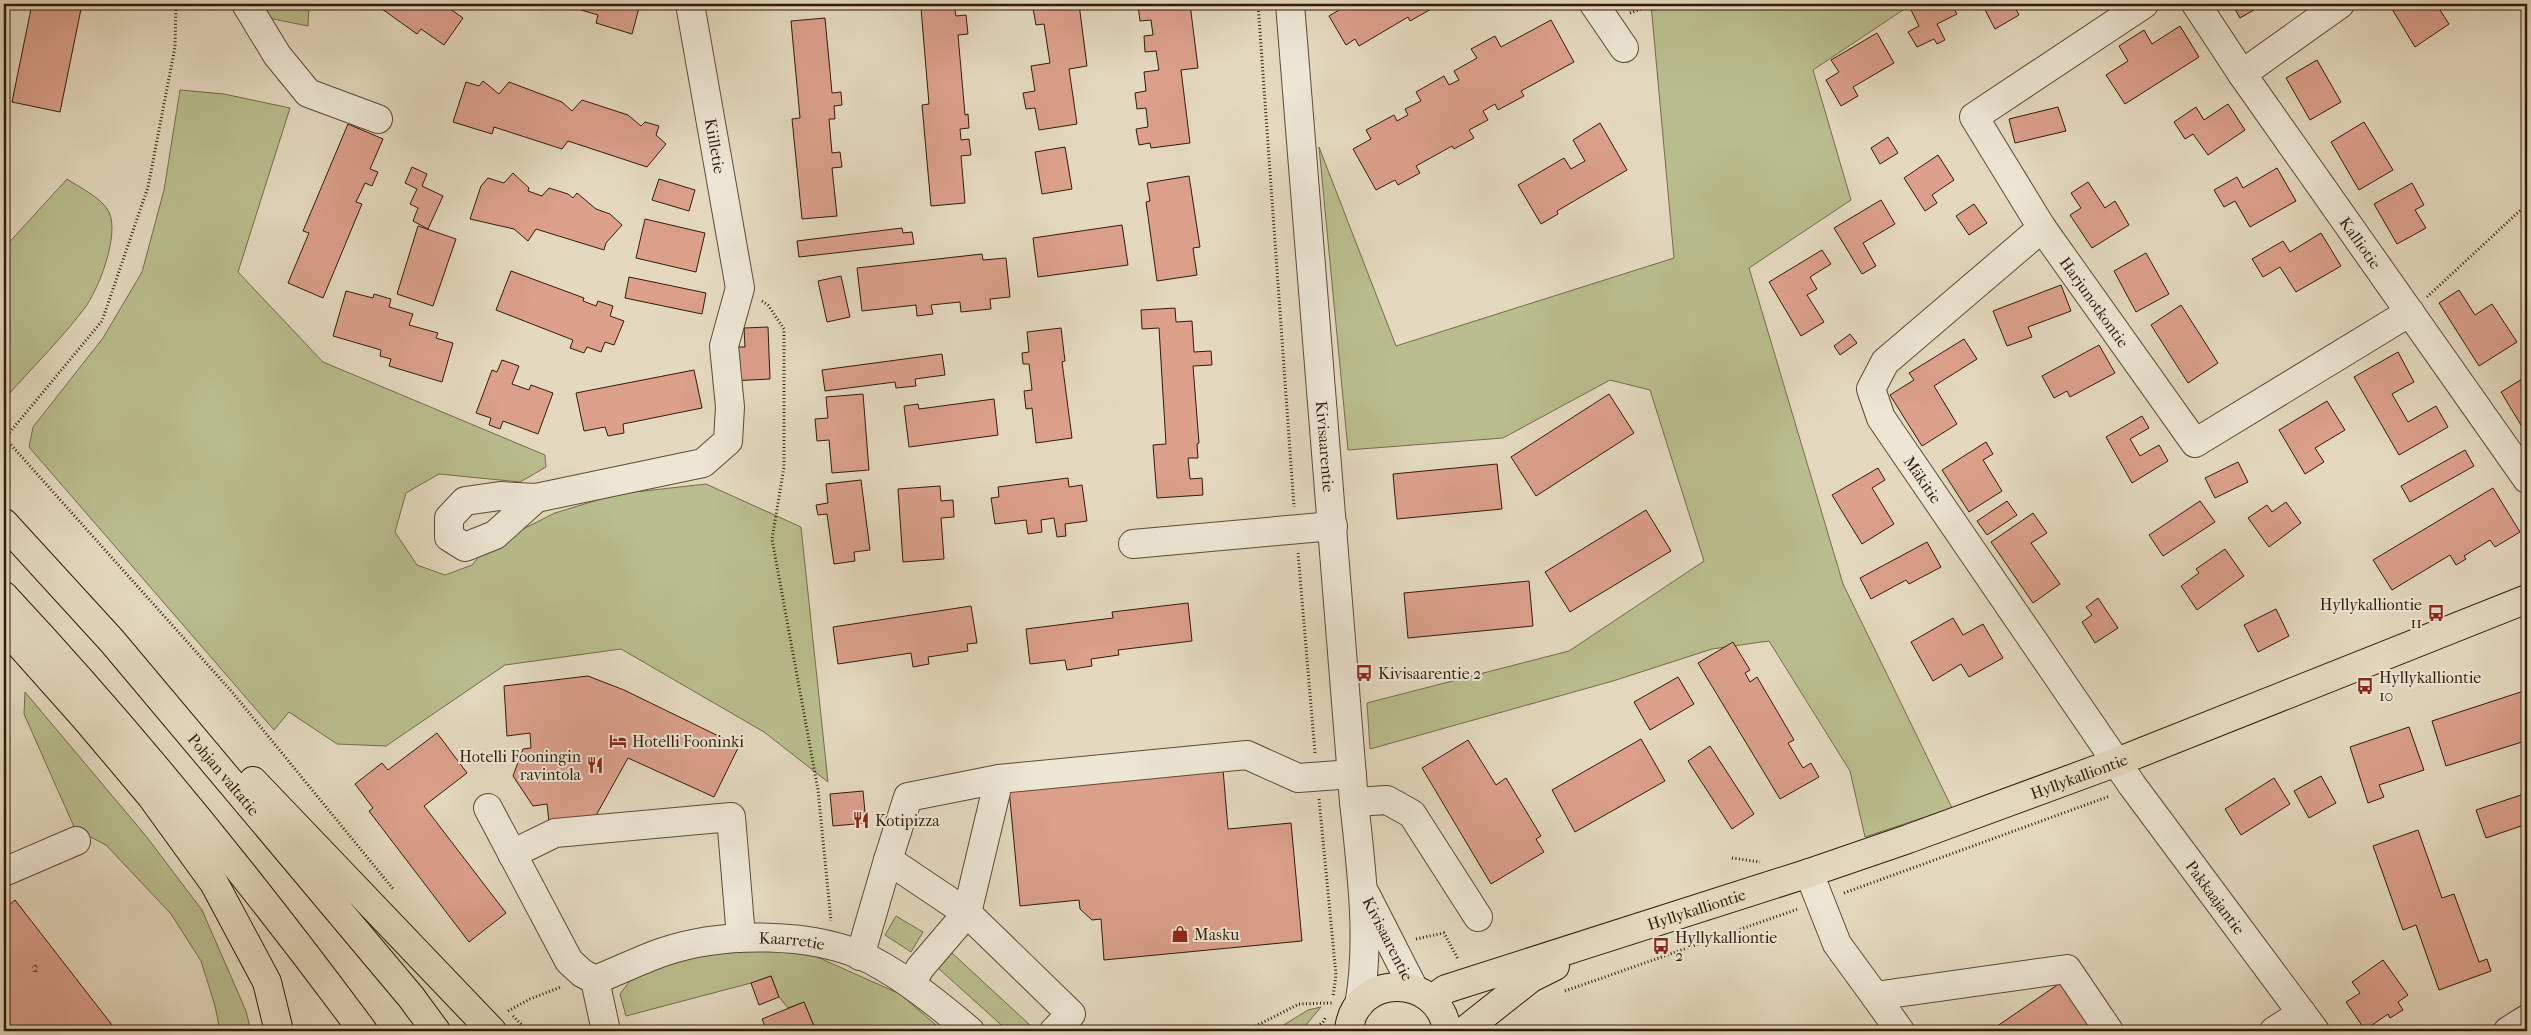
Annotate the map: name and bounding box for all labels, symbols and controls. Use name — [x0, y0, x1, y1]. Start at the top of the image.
street label: Kiilletie — [701, 117, 729, 175]
street label: Kalliotie — [2336, 213, 2385, 272]
street label: Harjunotkontie — [2056, 253, 2133, 351]
street label: Kivisaarentie — [1312, 400, 1339, 493]
street label: Mäkitie — [1900, 452, 1946, 507]
place label: Hyllykalliontie 11 — [2320, 595, 2422, 632]
bus stop icon: Hyllykalliontie 11 — [2426, 603, 2446, 623]
bus stop icon: Kivisaarentie 2 — [1354, 663, 1374, 683]
place label: Kivisaarentie 2 — [1378, 664, 1481, 683]
place label: Hyllykalliontie 10 — [2379, 668, 2481, 705]
bus stop icon: Hyllykalliontie 10 — [2355, 676, 2375, 696]
street label: Pohjan valtatie — [184, 729, 264, 819]
hotel icon: Hotelli Fooninki — [608, 731, 628, 751]
place label: Hotelli Fooninki — [632, 732, 744, 751]
place label: Hotelli Fooningin ravintola — [459, 747, 582, 784]
street label: Hyllykalliontie — [2028, 749, 2130, 803]
restaurant icon: Hotelli Fooningin ravintola — [585, 755, 605, 775]
restaurant icon: Kotipizza — [851, 810, 871, 830]
place label: Kotipizza — [875, 811, 940, 830]
street label: Pakkaajantie — [2182, 857, 2249, 938]
street label: Hyllykalliontie — [1645, 884, 1748, 934]
street label: Kivisaarentie — [1359, 894, 1418, 984]
shop icon: Masku — [1170, 924, 1190, 944]
place label: Masku — [1194, 925, 1239, 944]
street label: Kaarretie — [759, 928, 827, 953]
place label: Hyllykalliontie 2 — [1675, 928, 1777, 965]
bus stop icon: Hyllykalliontie 2 — [1651, 936, 1671, 956]
house number: 2 — [31, 959, 39, 976]

